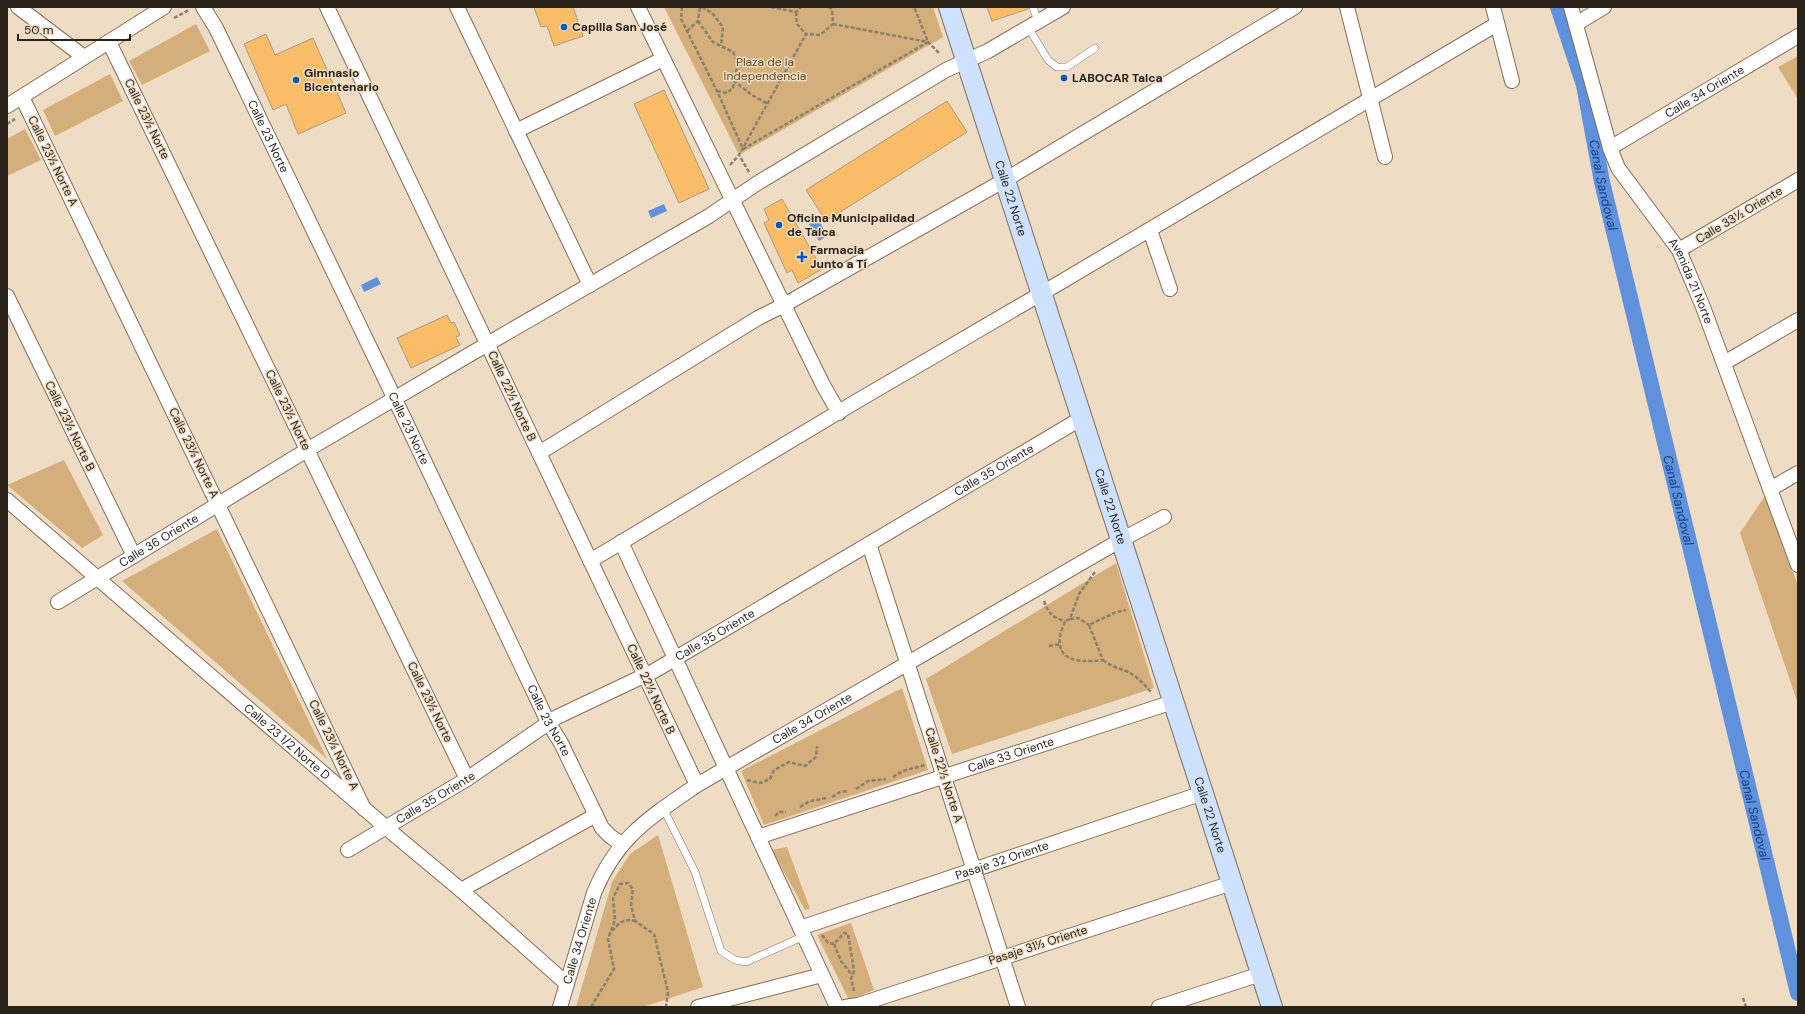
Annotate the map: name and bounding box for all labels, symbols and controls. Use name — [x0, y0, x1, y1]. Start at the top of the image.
scale bar — [18, 16, 130, 42]
place label: Capilla San José — [572, 19, 667, 35]
text: 50 m — [24, 22, 53, 38]
marker: Capilla San José — [559, 22, 569, 32]
park label: Plaza de la Independencia — [724, 54, 806, 84]
street label: Calle 34 Oriente — [1662, 62, 1747, 122]
place label: Gimnasio Bicentenario — [304, 65, 379, 95]
place label: LABOCAR Talca — [1072, 70, 1163, 86]
marker: LABOCAR Talca — [1059, 73, 1069, 83]
marker: Gimnasio Bicentenario — [291, 75, 301, 85]
street label: Calle 23½ Norte — [121, 76, 174, 162]
street label: Calle 23 Norte — [244, 97, 293, 176]
street label: Calle 23½ Norte A — [24, 113, 82, 209]
water label: Canal Sandoval — [1585, 138, 1622, 233]
street label: Calle 22 Norte — [991, 158, 1031, 238]
street label: Calle 33½ Oriente — [1693, 183, 1785, 247]
place label: Oficina Municipalidad de Talca — [787, 210, 915, 240]
marker: Oficina Municipalidad de Talca — [774, 220, 784, 230]
street label: Avenida 21 Norte — [1665, 235, 1717, 326]
place label: Farmacia Junto a Tí — [810, 242, 867, 272]
marker: Farmacia Junto a Tí — [797, 252, 807, 262]
street label: Calle 22½ Norte B — [484, 348, 540, 444]
street label: Calle 23½ Norte — [262, 367, 315, 453]
street label: Calle 23½ Norte B — [41, 378, 99, 474]
street label: Calle 23 Norte — [385, 389, 433, 468]
street label: Calle 23½ Norte A — [165, 405, 223, 501]
street label: Calle 35 Oriente — [951, 440, 1037, 500]
water label: Canal Sandoval — [1659, 453, 1698, 548]
street label: Calle 22 Norte — [1091, 467, 1130, 547]
street label: Calle 36 Oriente — [116, 510, 201, 571]
street label: Calle 35 Oriente — [672, 605, 758, 665]
street label: Calle 22½ Norte B — [623, 641, 679, 737]
street label: Calle 23½ Norte — [404, 659, 457, 745]
street label: Calle 23 Norte — [523, 682, 574, 759]
street label: Calle 34 Oriente — [769, 689, 855, 748]
street label: Calle 23½ Norte A — [305, 697, 363, 793]
street label: Calle 23 1/2 Norte D — [241, 700, 334, 784]
street label: Calle 22½ Norte A — [921, 726, 967, 824]
street label: Calle 33 Oriente — [966, 733, 1056, 776]
street label: Calle 35 Oriente — [393, 768, 479, 828]
water label: Canal Sandoval — [1735, 768, 1774, 863]
street label: Calle 22 Norte — [1190, 775, 1230, 855]
street label: Pasaje 32 Oriente — [953, 837, 1051, 883]
street label: Calle 34 Oriente — [559, 895, 600, 986]
street label: Pasaje 31½ Oriente — [986, 921, 1090, 969]

